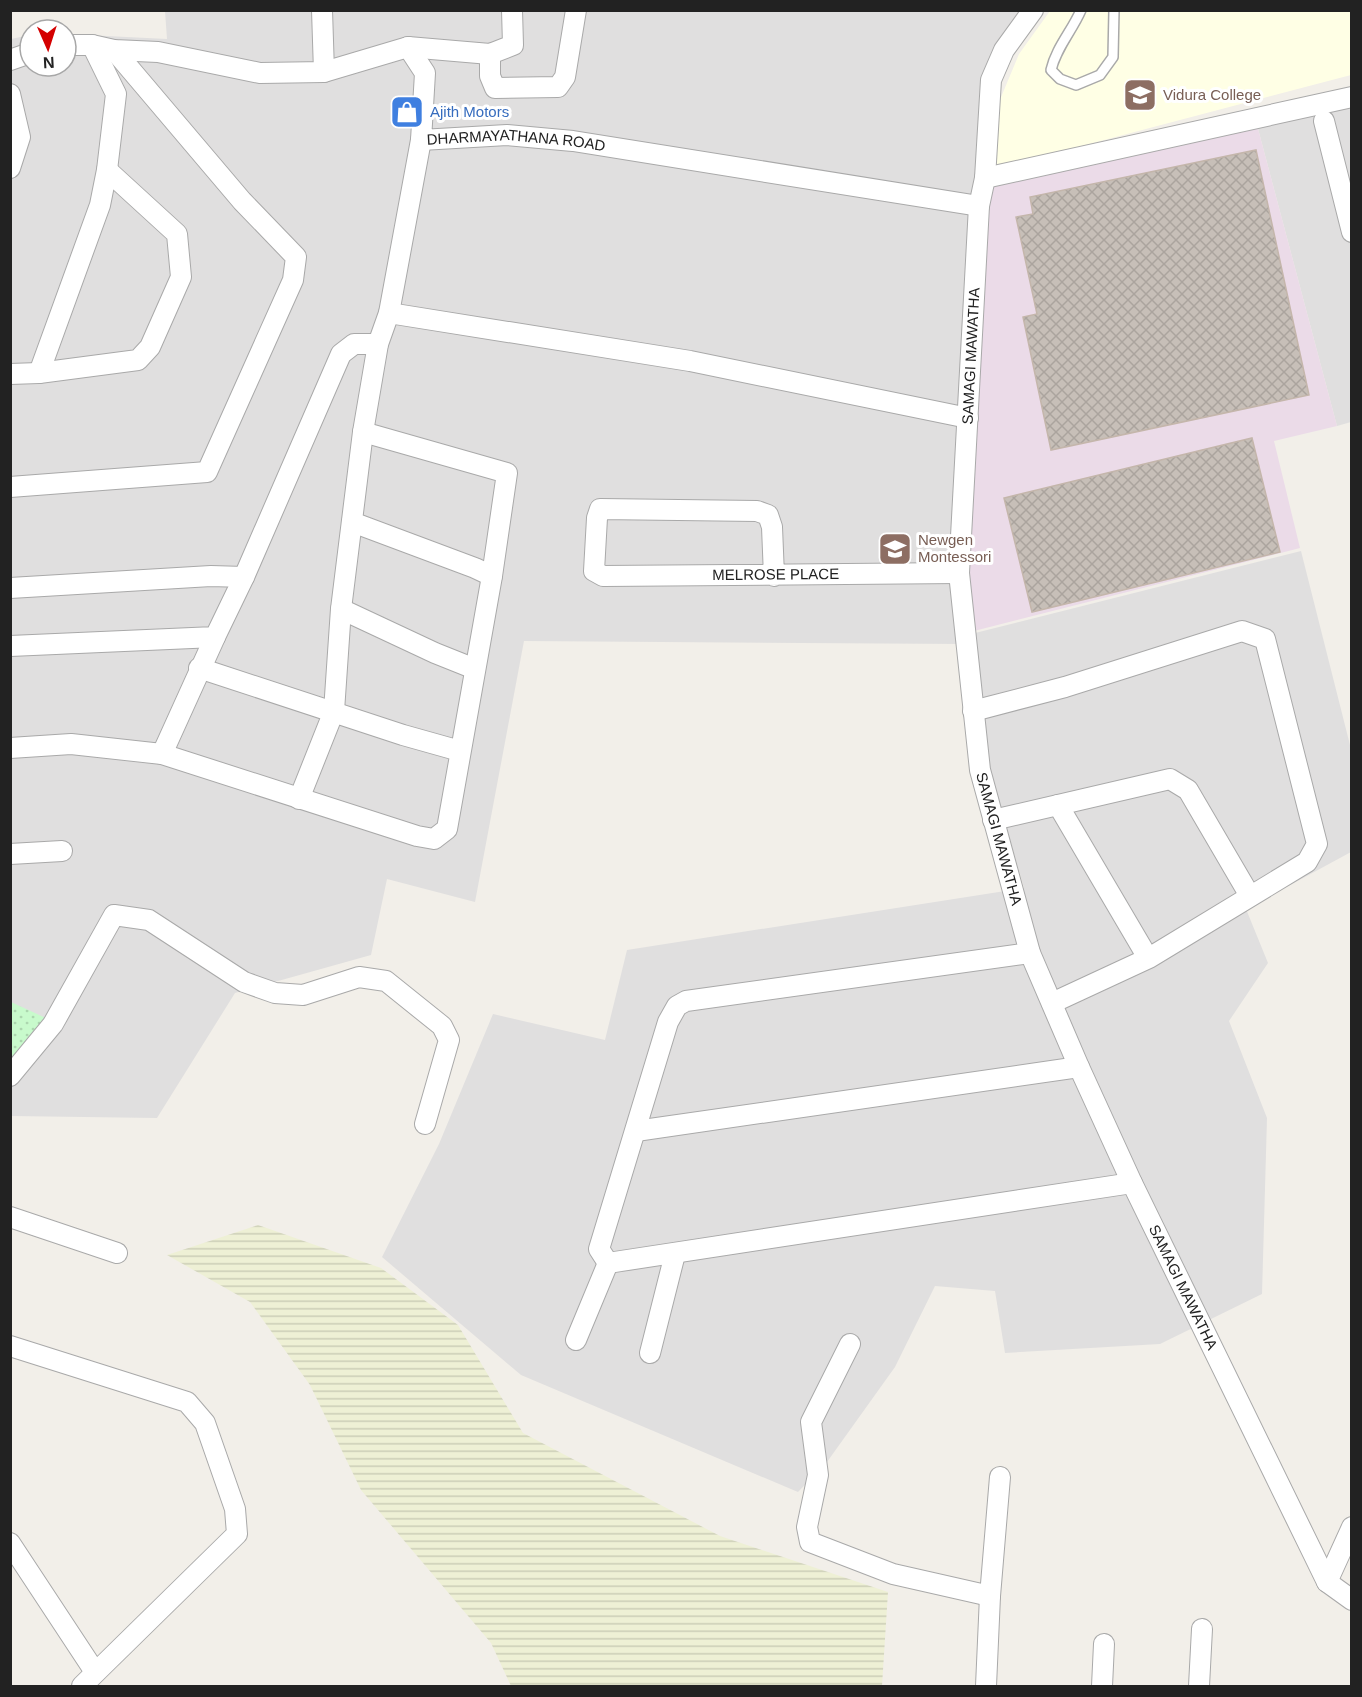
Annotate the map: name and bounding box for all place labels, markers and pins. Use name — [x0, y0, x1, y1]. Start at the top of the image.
school or university icon: Vidura College — [1122, 77, 1158, 113]
place label: Vidura College — [1163, 86, 1261, 103]
shop icon: Ajith Motors — [389, 94, 425, 130]
place label: Ajith Motors — [430, 103, 509, 120]
school or university icon: Newgen Montessori — [877, 531, 913, 567]
place label: Newgen Montessori — [918, 531, 991, 565]

